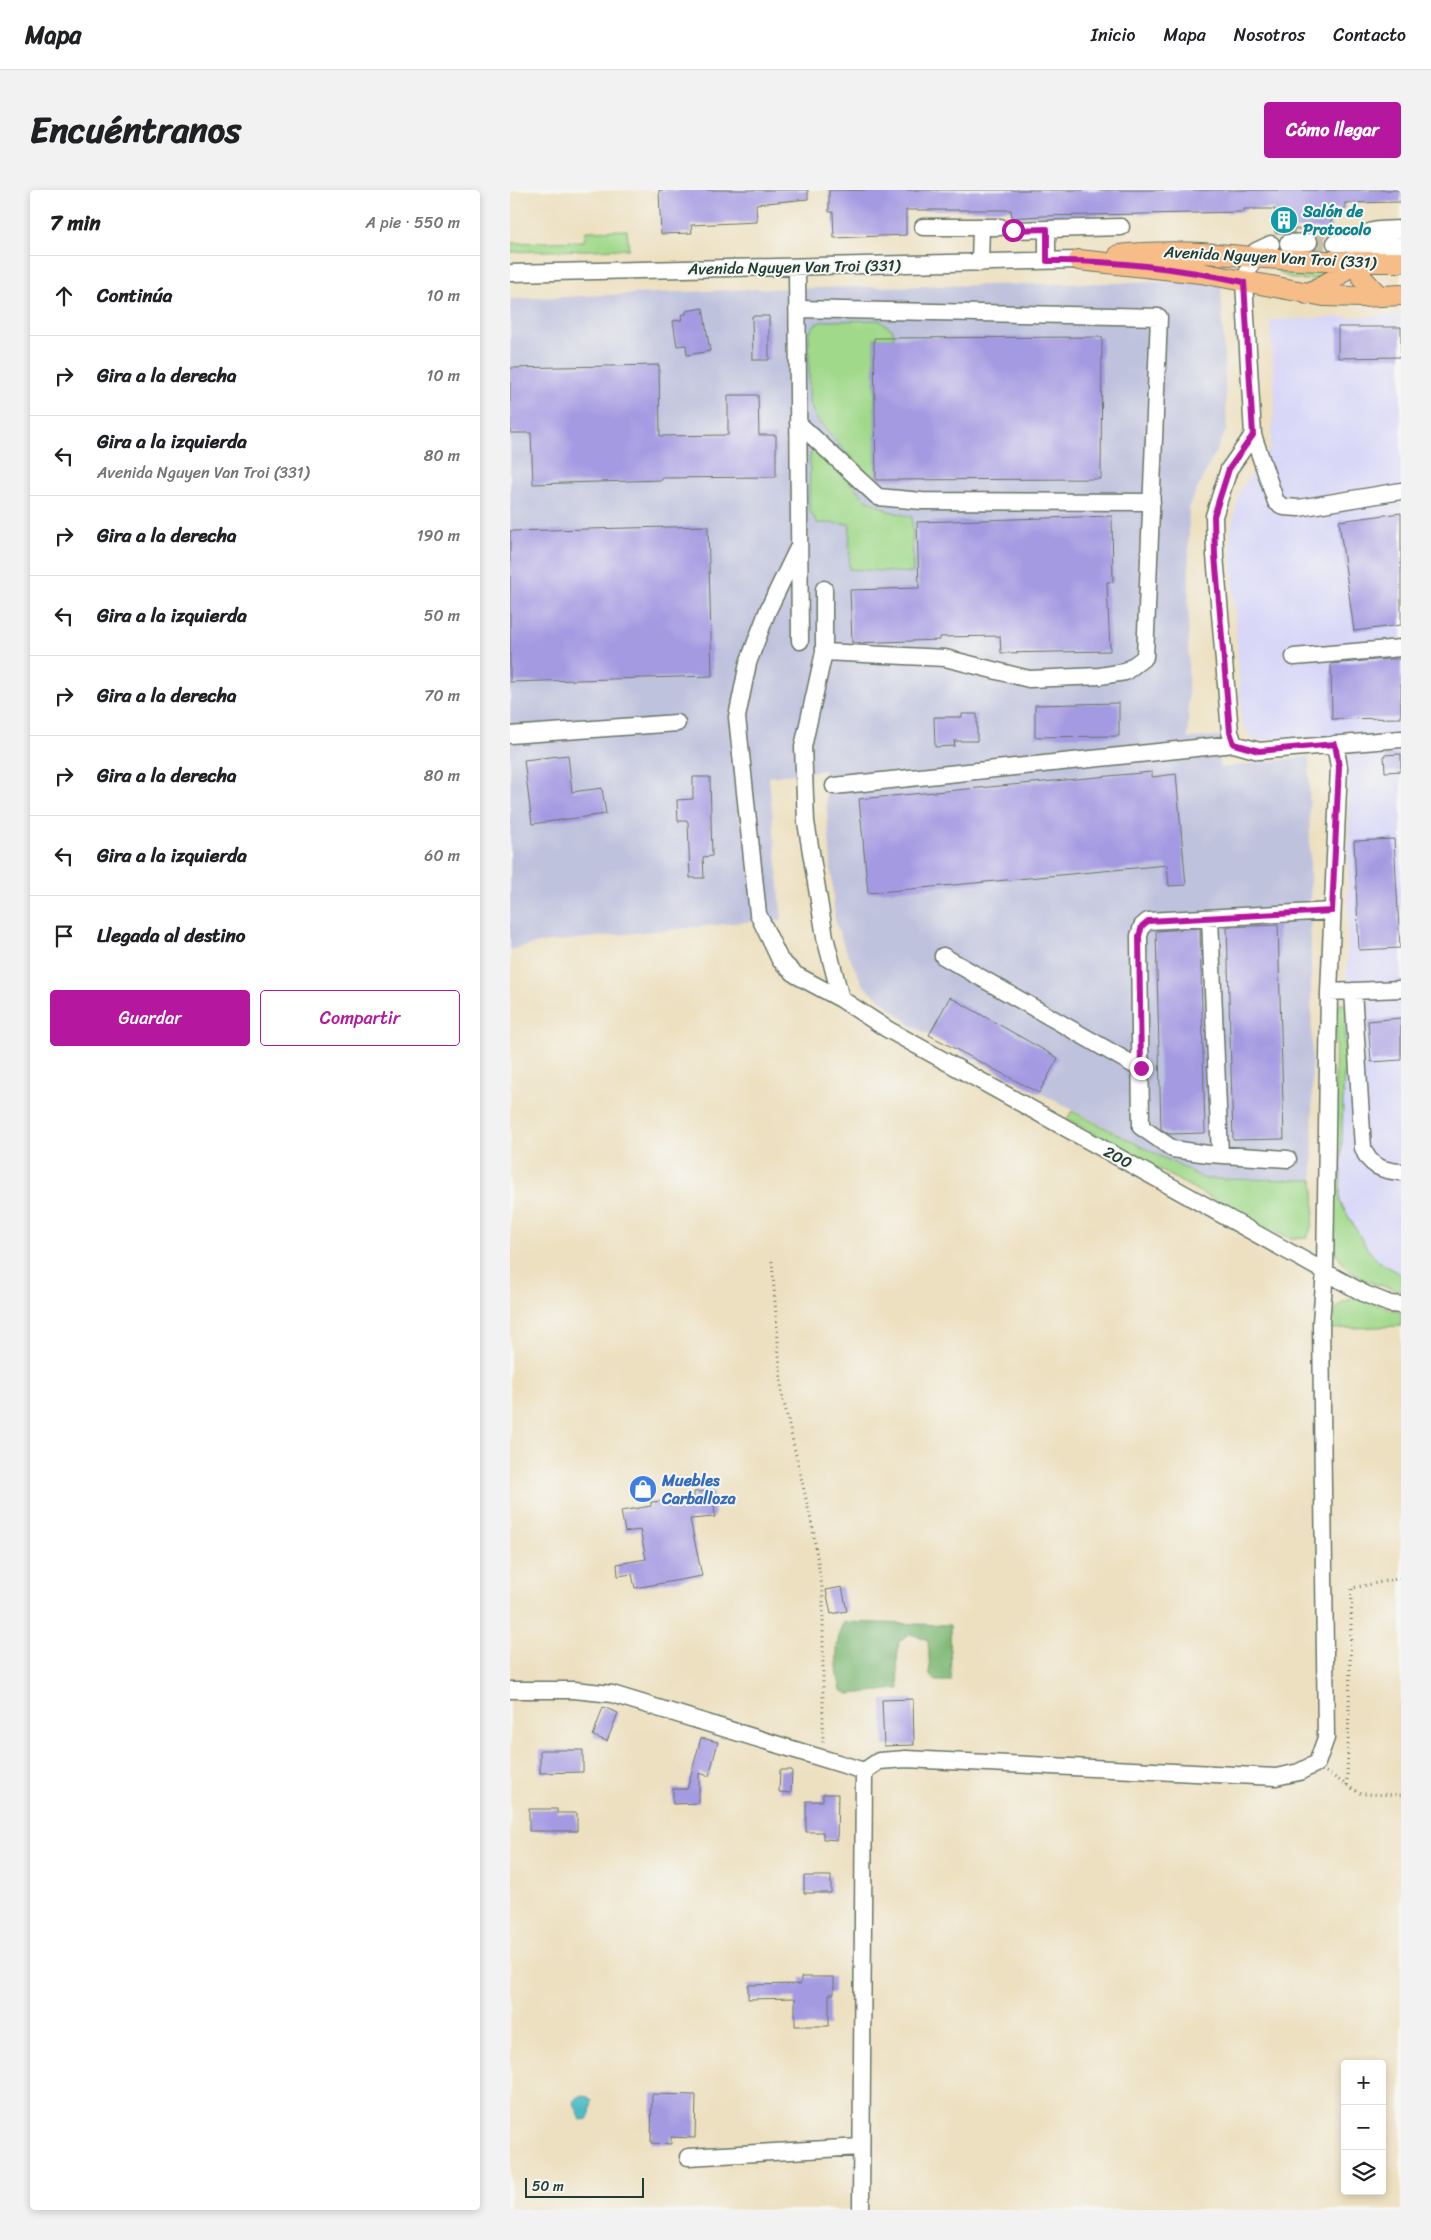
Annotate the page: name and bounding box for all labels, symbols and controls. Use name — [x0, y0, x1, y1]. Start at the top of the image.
text: Mapa — [25, 14, 81, 56]
text: Inicio — [1091, 19, 1136, 51]
text: Mapa — [1164, 19, 1206, 51]
text: Nosotros — [1234, 19, 1305, 51]
text: Contacto — [1333, 19, 1406, 51]
text: Encuéntranos — [30, 99, 241, 161]
button: Cómo llegar — [1264, 102, 1401, 158]
place label: Salón de Protocolo — [1302, 197, 1372, 244]
text: 7 min — [50, 204, 101, 242]
building icon: Salón de Protocolo — [1269, 205, 1299, 235]
text: A pie · 550 m — [366, 208, 460, 237]
route start — [1002, 219, 1025, 242]
street label: Avenida Nguyen Van Troi (331) — [1162, 237, 1378, 277]
street label: Avenida Nguyen Van Troi (331) — [687, 251, 902, 283]
text: Continúa — [97, 279, 172, 312]
text: 10 m — [427, 281, 460, 310]
icon: ahead — [50, 282, 78, 310]
text: Gira a la derecha — [97, 359, 236, 392]
text: 10 m — [427, 361, 460, 390]
icon: right — [50, 362, 78, 390]
text: Gira a la izquierda — [97, 425, 247, 458]
text: 80 m — [424, 441, 460, 470]
icon: left — [50, 442, 78, 470]
text: Avenida Nguyen Van Troi (331) — [97, 458, 309, 487]
text: Gira a la derecha — [97, 519, 236, 552]
text: 190 m — [417, 521, 460, 550]
icon: right — [50, 522, 78, 550]
text: Gira a la izquierda — [97, 599, 247, 632]
text: 50 m — [424, 601, 460, 630]
icon: left — [50, 602, 78, 630]
text: Gira a la derecha — [97, 679, 236, 712]
text: 70 m — [424, 681, 460, 710]
icon: right — [50, 682, 78, 710]
text: Gira a la derecha — [97, 759, 236, 792]
text: 80 m — [424, 761, 460, 790]
icon: right — [50, 762, 78, 790]
text: Gira a la izquierda — [97, 839, 247, 872]
text: 60 m — [424, 841, 460, 870]
icon: left — [50, 842, 78, 870]
text: Llegada al destino — [97, 919, 246, 952]
icon: arrive — [50, 922, 78, 950]
button: Guardar — [50, 990, 250, 1046]
button: Compartir — [260, 990, 460, 1046]
route end — [1130, 1057, 1153, 1080]
street label: 200 — [1098, 1137, 1138, 1177]
place label: Muebles Carballoza — [661, 1466, 736, 1513]
shop icon: Muebles Carballoza — [628, 1474, 658, 1504]
map controls — [1341, 2060, 1386, 2195]
button: + — [1341, 2060, 1386, 2105]
button: − — [1341, 2105, 1386, 2150]
button: layers — [1341, 2150, 1386, 2195]
text: 50 m — [532, 2174, 564, 2199]
scale bar — [525, 2175, 644, 2198]

